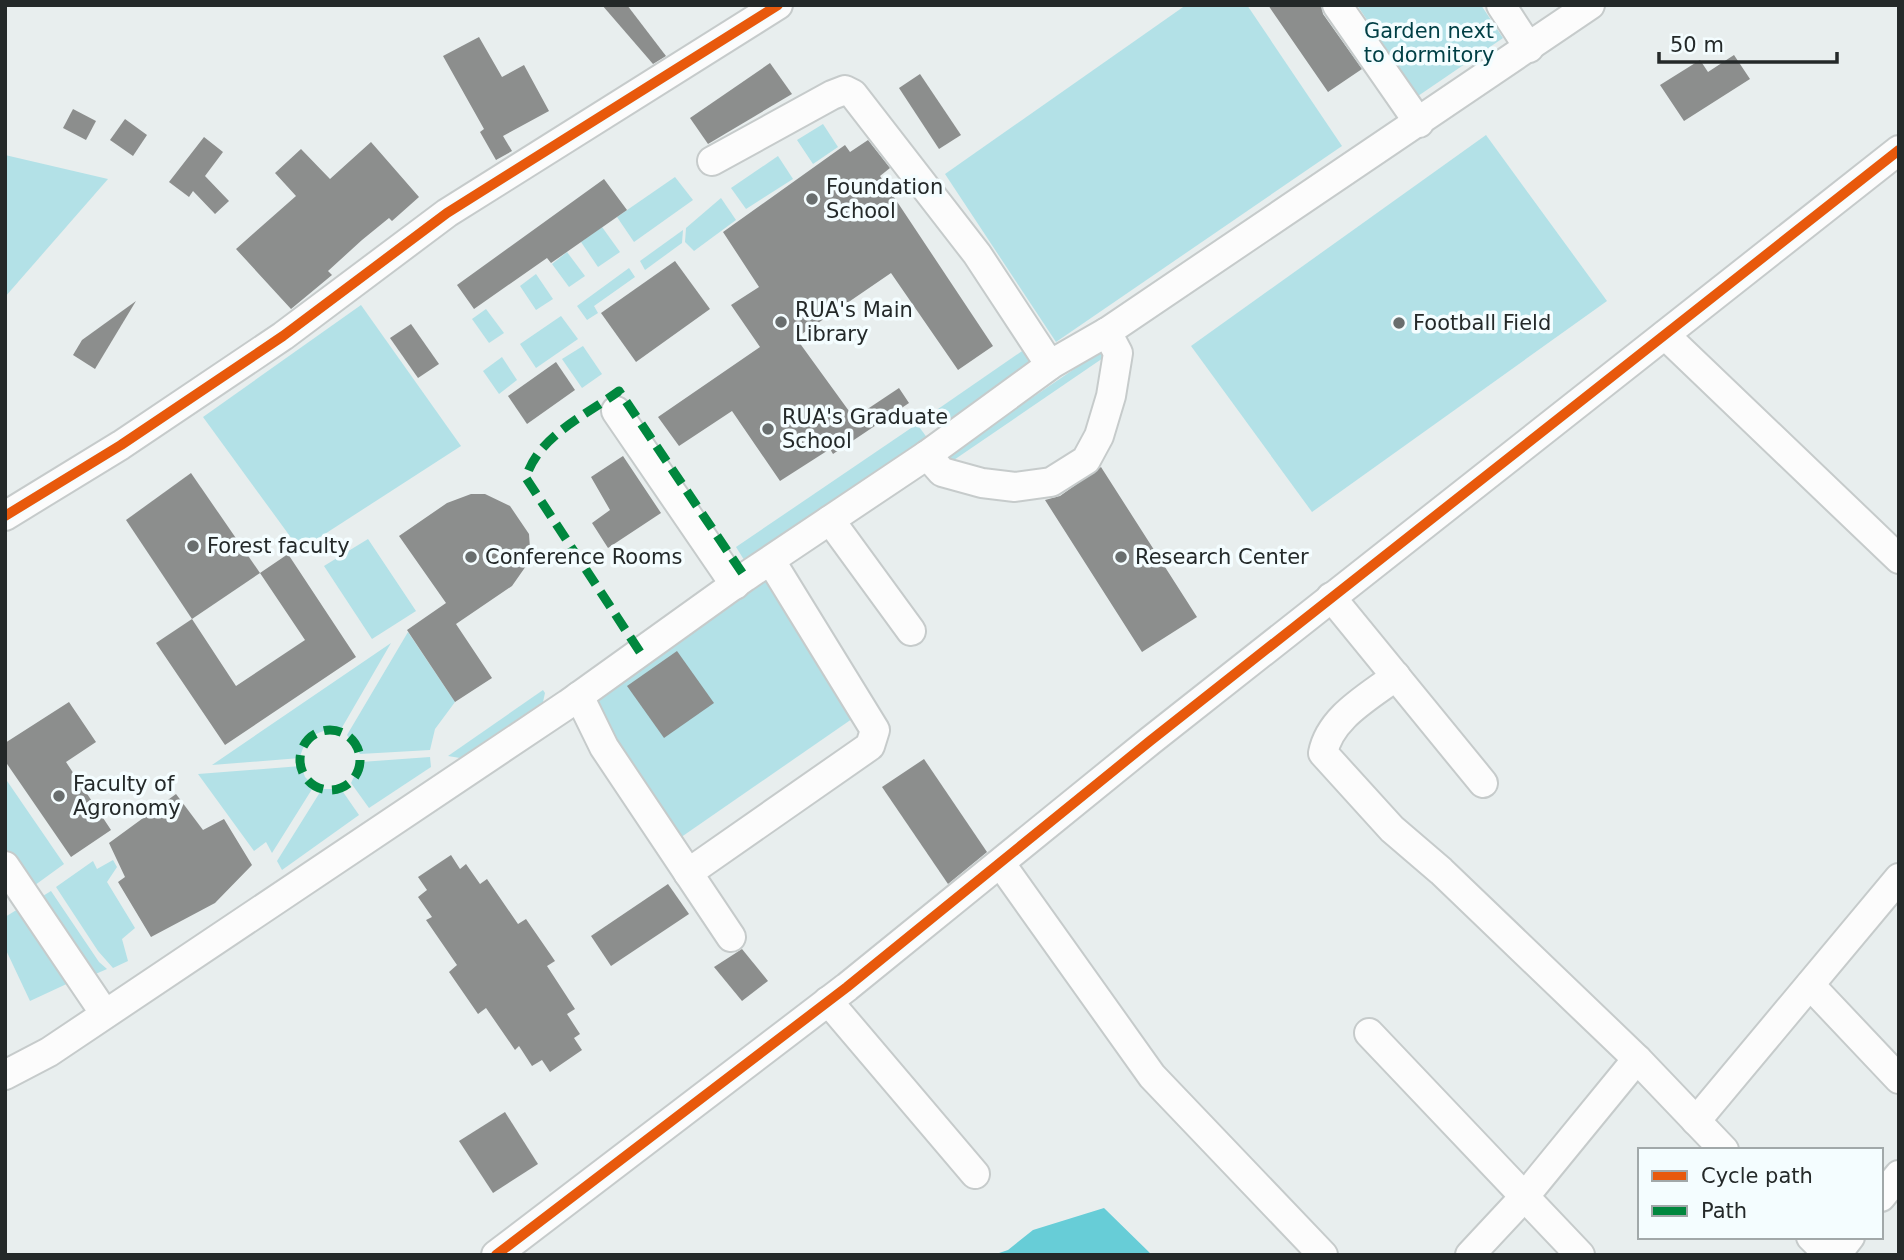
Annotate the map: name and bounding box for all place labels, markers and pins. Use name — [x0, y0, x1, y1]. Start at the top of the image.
place label: Foundation School — [826, 175, 943, 223]
marker: Foundation School — [804, 191, 820, 207]
place label: RUA's Main Library — [795, 298, 913, 346]
place label: Football Field — [1413, 311, 1551, 335]
marker: RUA's Main Library — [773, 314, 789, 330]
marker: Football Field — [1391, 315, 1407, 331]
place label: RUA's Graduate School — [782, 405, 948, 453]
marker: RUA's Graduate School — [760, 421, 776, 437]
place label: Forest faculty — [207, 534, 350, 558]
marker: Forest faculty — [185, 538, 201, 554]
place label: Conference Rooms — [485, 545, 682, 569]
place label: Research Center — [1135, 545, 1309, 569]
marker: Conference Rooms — [463, 549, 479, 565]
marker: Research Center — [1113, 549, 1129, 565]
place label: Faculty of Agronomy — [73, 772, 181, 820]
marker: Faculty of Agronomy — [51, 788, 67, 804]

